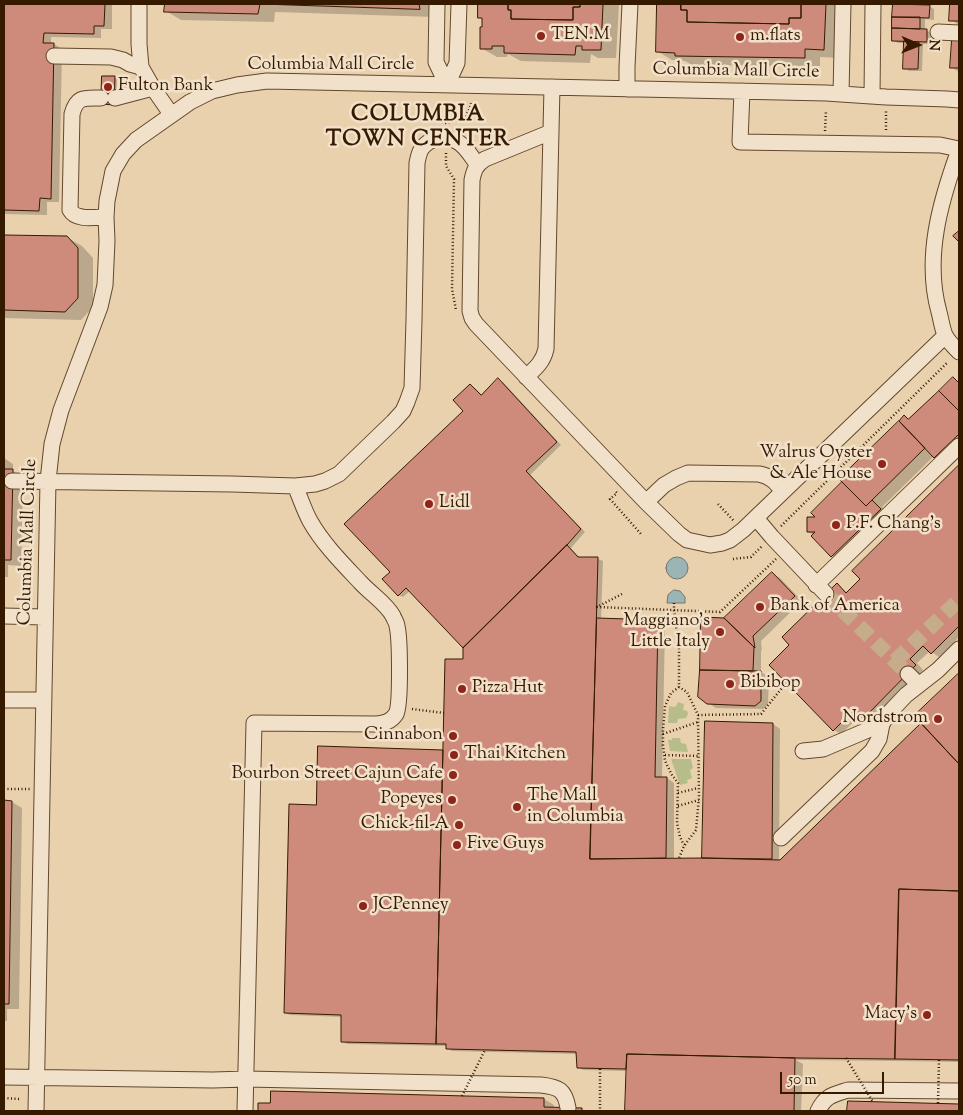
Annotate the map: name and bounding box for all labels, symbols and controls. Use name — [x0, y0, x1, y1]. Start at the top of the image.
north arrow — [893, 20, 943, 70]
place label: TEN.M — [551, 25, 610, 47]
place label: m.flats — [750, 26, 801, 48]
marker: TEN.M — [535, 30, 547, 42]
marker: m.flats — [734, 31, 746, 43]
text: N — [923, 39, 943, 51]
street label: Columbia Mall Circle — [248, 55, 414, 77]
street label: Columbia Mall Circle — [652, 60, 820, 84]
place label: Fulton Bank — [118, 76, 213, 98]
marker: Fulton Bank — [102, 81, 114, 93]
district label: COLUMBIA TOWN CENTER — [324, 103, 512, 154]
place label: Walrus Oyster & Ale House — [759, 443, 872, 486]
street label: Columbia Mall Circle — [15, 458, 43, 626]
marker: Walrus Oyster & Ale House — [876, 458, 888, 470]
place label: Lidl — [439, 493, 470, 515]
marker: Lidl — [423, 498, 435, 510]
place label: P.F. Chang's — [846, 514, 941, 536]
marker: P.F. Chang's — [830, 519, 842, 531]
place label: Bank of America — [770, 596, 900, 618]
marker: Bank of America — [754, 601, 766, 613]
place label: Maggiano's Little Italy — [623, 611, 710, 654]
marker: Maggiano's Little Italy — [714, 626, 726, 638]
place label: Bibibop — [740, 673, 801, 695]
place label: Pizza Hut — [472, 678, 544, 700]
marker: Bibibop — [724, 678, 736, 690]
marker: Pizza Hut — [456, 683, 468, 695]
place label: Nordstrom — [842, 708, 928, 730]
marker: Nordstrom — [932, 713, 944, 725]
place label: Cinnabon — [364, 725, 443, 747]
marker: Cinnabon — [447, 730, 459, 742]
place label: Thai Kitchen — [464, 744, 566, 766]
marker: Thai Kitchen — [448, 749, 460, 761]
place label: Bourbon Street Cajun Cafe — [231, 764, 443, 786]
marker: Bourbon Street Cajun Cafe — [447, 769, 459, 781]
place label: The Mall in Columbia — [527, 786, 624, 829]
place label: Popeyes — [381, 789, 442, 811]
marker: Popeyes — [446, 794, 458, 806]
marker: The Mall in Columbia — [511, 801, 523, 813]
place label: Chick-fil-A — [361, 814, 449, 836]
marker: Chick-fil-A — [453, 819, 465, 831]
place label: Five Guys — [467, 834, 544, 856]
marker: Five Guys — [451, 839, 463, 851]
place label: JCPenney — [373, 895, 449, 917]
marker: JCPenney — [357, 900, 369, 912]
place label: Macy's — [865, 1004, 917, 1026]
marker: Macy's — [921, 1009, 933, 1021]
scale bar — [783, 1062, 887, 1094]
text: 50 m — [788, 1070, 817, 1091]

